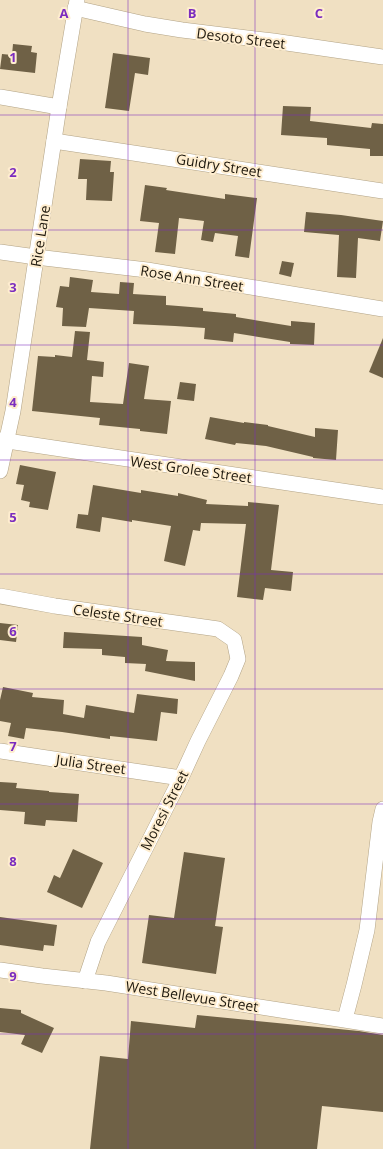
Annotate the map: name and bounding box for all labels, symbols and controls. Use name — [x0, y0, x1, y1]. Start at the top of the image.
text: A — [60, 4, 69, 22]
text: B — [188, 4, 197, 22]
text: C — [315, 4, 323, 22]
street label: Desoto Street — [196, 23, 286, 53]
text: 1 — [9, 48, 17, 66]
street label: Guidry Street — [175, 149, 263, 181]
text: 2 — [9, 163, 17, 181]
street label: Rice Lane — [26, 204, 54, 268]
street label: Rose Ann Street — [139, 260, 245, 296]
text: 3 — [9, 278, 17, 296]
text: 4 — [9, 393, 17, 411]
street label: West Grolee Street — [129, 451, 253, 487]
text: 5 — [9, 508, 17, 526]
street label: Celeste Street — [72, 599, 164, 631]
text: 6 — [9, 622, 17, 640]
text: 7 — [9, 737, 17, 755]
street label: Julia Street — [53, 749, 127, 778]
street label: Moresi Street — [136, 767, 192, 853]
text: 8 — [9, 852, 17, 870]
text: 9 — [9, 967, 17, 985]
street label: West Bellevue Street — [124, 976, 260, 1016]

